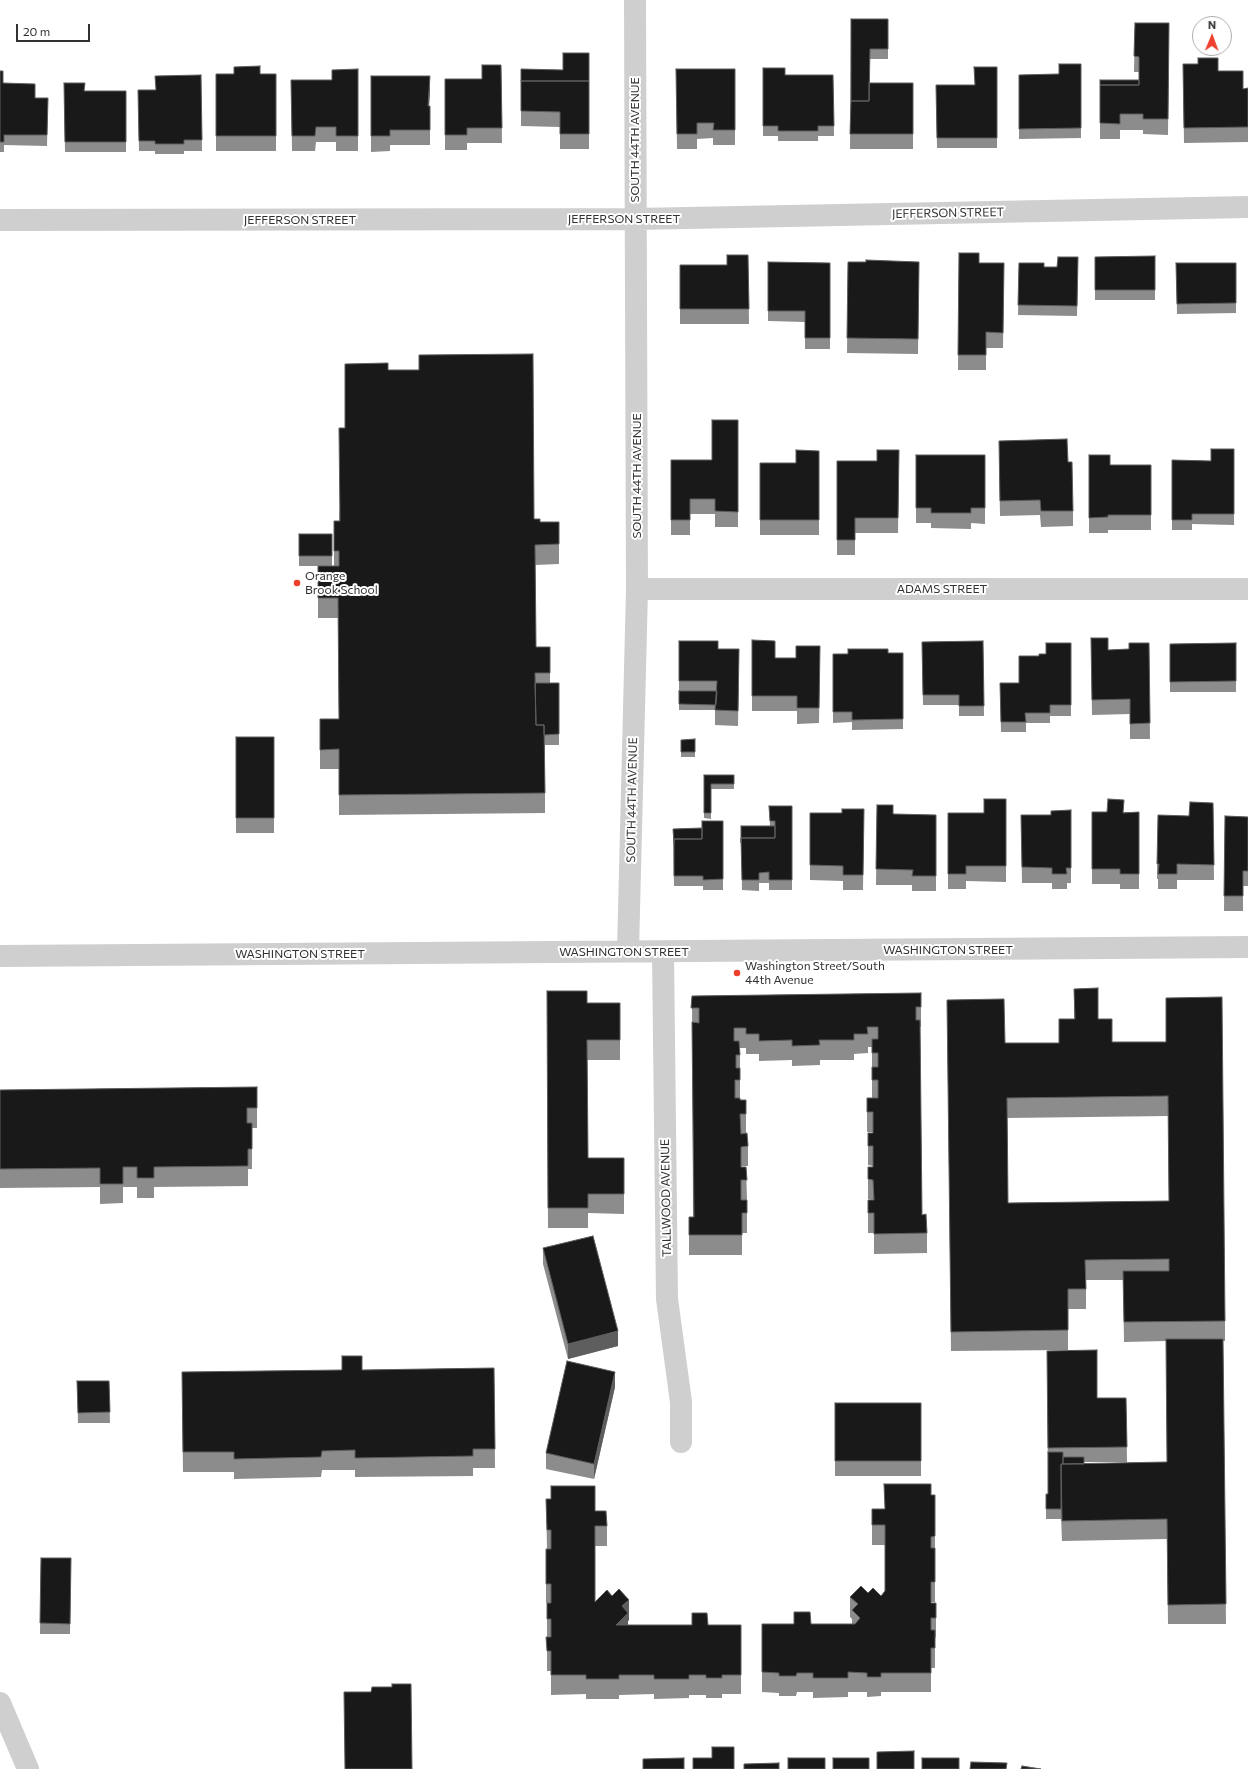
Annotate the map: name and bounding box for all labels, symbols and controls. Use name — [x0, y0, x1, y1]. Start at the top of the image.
scale bar — [18, 16, 92, 42]
north arrow — [1192, 16, 1232, 56]
text: N — [1208, 18, 1216, 31]
text: 20 m — [23, 24, 50, 38]
street label: SOUTH 44TH AVENUE — [628, 77, 642, 203]
street label: JEFFERSON STREET — [892, 205, 1004, 221]
street label: JEFFERSON STREET — [568, 212, 680, 226]
street label: JEFFERSON STREET — [244, 213, 356, 227]
street label: SOUTH 44TH AVENUE — [630, 413, 644, 539]
place label: Orange Brook School — [305, 569, 378, 597]
marker: Orange Brook School — [292, 578, 302, 588]
street label: ADAMS STREET — [897, 582, 987, 596]
street label: SOUTH 44TH AVENUE — [624, 737, 640, 863]
street label: WASHINGTON STREET — [883, 943, 1013, 957]
street label: WASHINGTON STREET — [559, 945, 689, 959]
street label: WASHINGTON STREET — [235, 947, 365, 961]
place label: Washington Street/South 44th Avenue — [745, 959, 885, 987]
marker: Washington Street/South 44th Avenue — [732, 968, 742, 978]
street label: TALLWOOD AVENUE — [658, 1139, 674, 1257]

